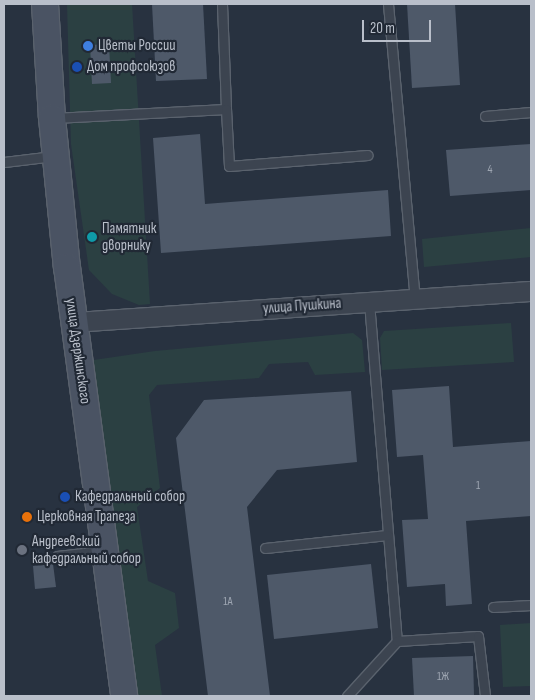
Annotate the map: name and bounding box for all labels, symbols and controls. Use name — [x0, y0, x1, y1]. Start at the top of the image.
scale bar — [365, 10, 434, 42]
text: 20 m — [370, 19, 395, 38]
place label: Цветы России — [98, 37, 175, 55]
marker: Цветы России — [82, 40, 94, 52]
place label: Дом профсоюзов — [87, 58, 176, 76]
marker: Дом профсоюзов — [71, 61, 83, 73]
house number: 4 — [487, 163, 493, 177]
place label: Памятник дворнику — [102, 219, 156, 254]
marker: Памятник дворнику — [86, 231, 98, 243]
street label: улица Пушкина — [262, 294, 342, 318]
street label: улица Дзержинского — [62, 297, 94, 405]
house number: 1 — [476, 479, 480, 493]
place label: Кафедральный собор — [75, 488, 185, 506]
marker: Кафедральный собор — [59, 491, 71, 503]
place label: Церковная Трапеза — [37, 508, 136, 526]
marker: Церковная Трапеза — [21, 511, 33, 523]
place label: Андреевский кафедральный собор — [32, 532, 141, 567]
marker: Андреевский кафедральный собор — [16, 544, 28, 556]
house number: 1А — [223, 595, 233, 609]
house number: 1Ж — [437, 670, 449, 684]

